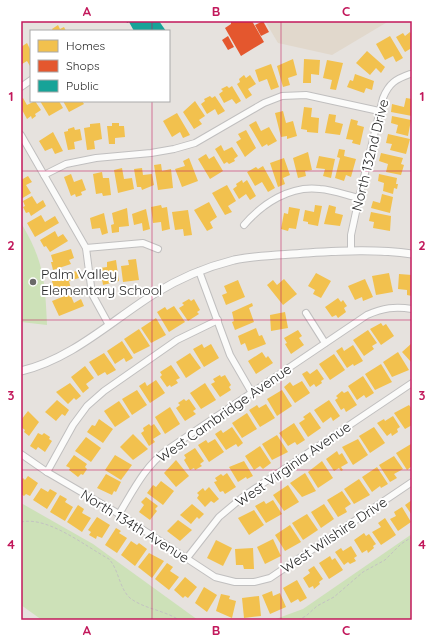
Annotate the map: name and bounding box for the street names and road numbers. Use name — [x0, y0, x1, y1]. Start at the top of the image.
street label: North 132nd Drive — [347, 97, 393, 213]
street label: West Cambridge Avenue — [153, 360, 295, 466]
street label: West Virginia Avenue — [232, 417, 354, 511]
street label: North 134th Avenue — [77, 485, 193, 567]
street label: West Wilshire Drive — [278, 493, 391, 577]

